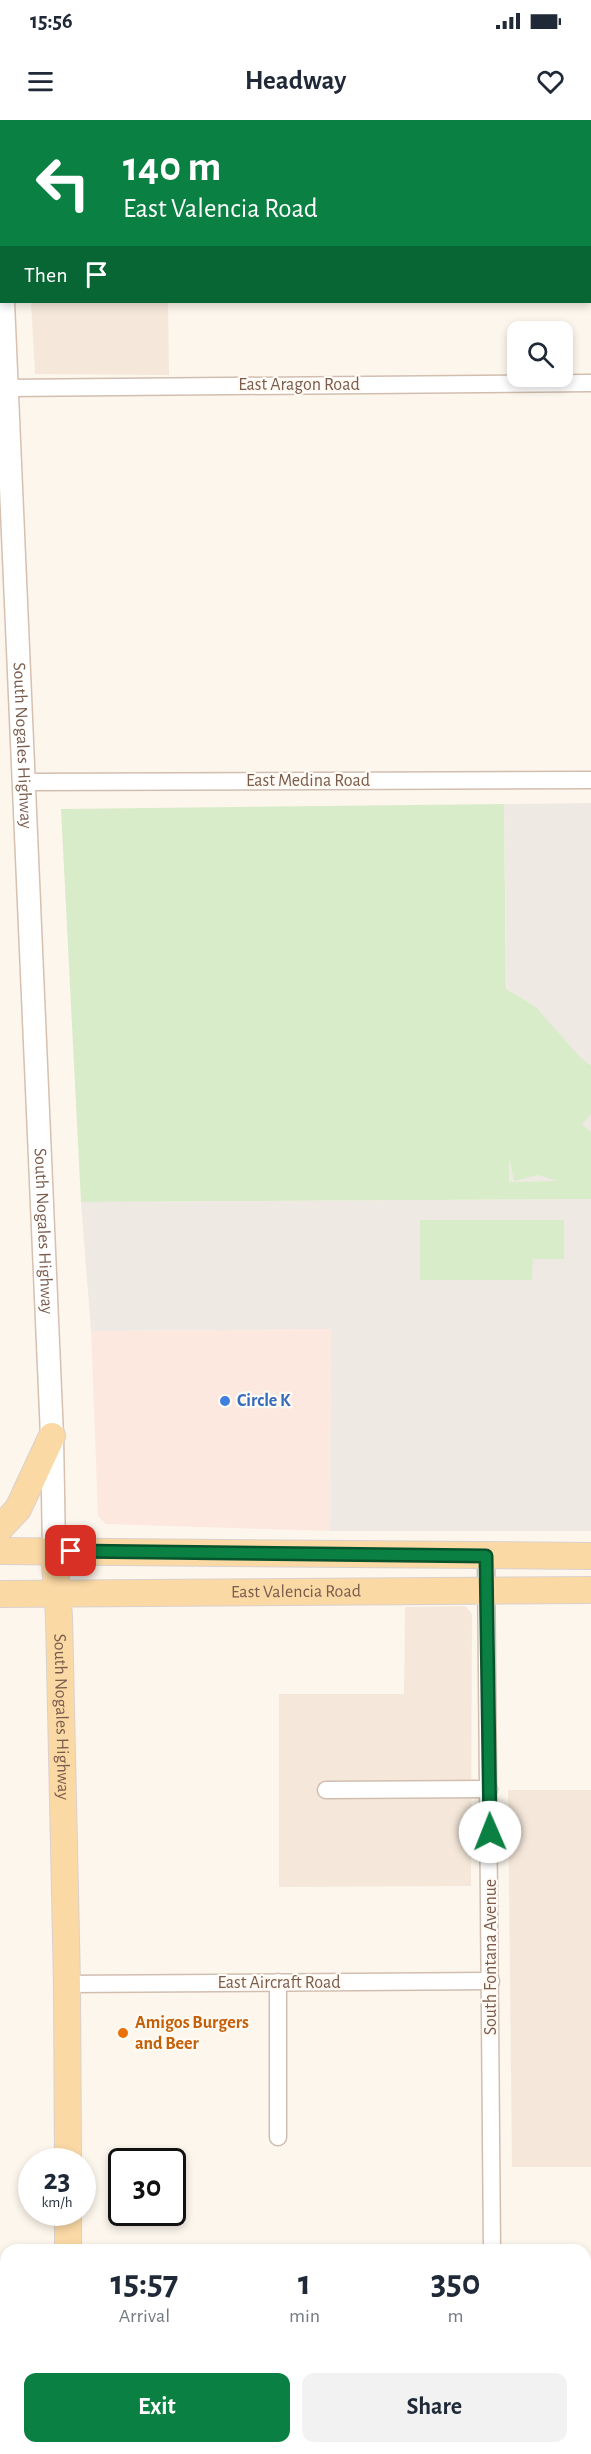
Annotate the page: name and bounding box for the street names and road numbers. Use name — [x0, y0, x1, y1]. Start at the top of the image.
street label: East Aragon Road — [238, 376, 360, 394]
street label: South Nogales Highway — [10, 662, 35, 829]
street label: East Medina Road — [246, 772, 370, 790]
street label: South Nogales Highway — [31, 1148, 56, 1315]
street label: East Valencia Road — [231, 1583, 361, 1601]
street label: South Nogales Highway — [50, 1633, 72, 1801]
street label: South Fontana Avenue — [482, 1879, 500, 2035]
street label: East Aircraft Road — [217, 1974, 341, 1992]

